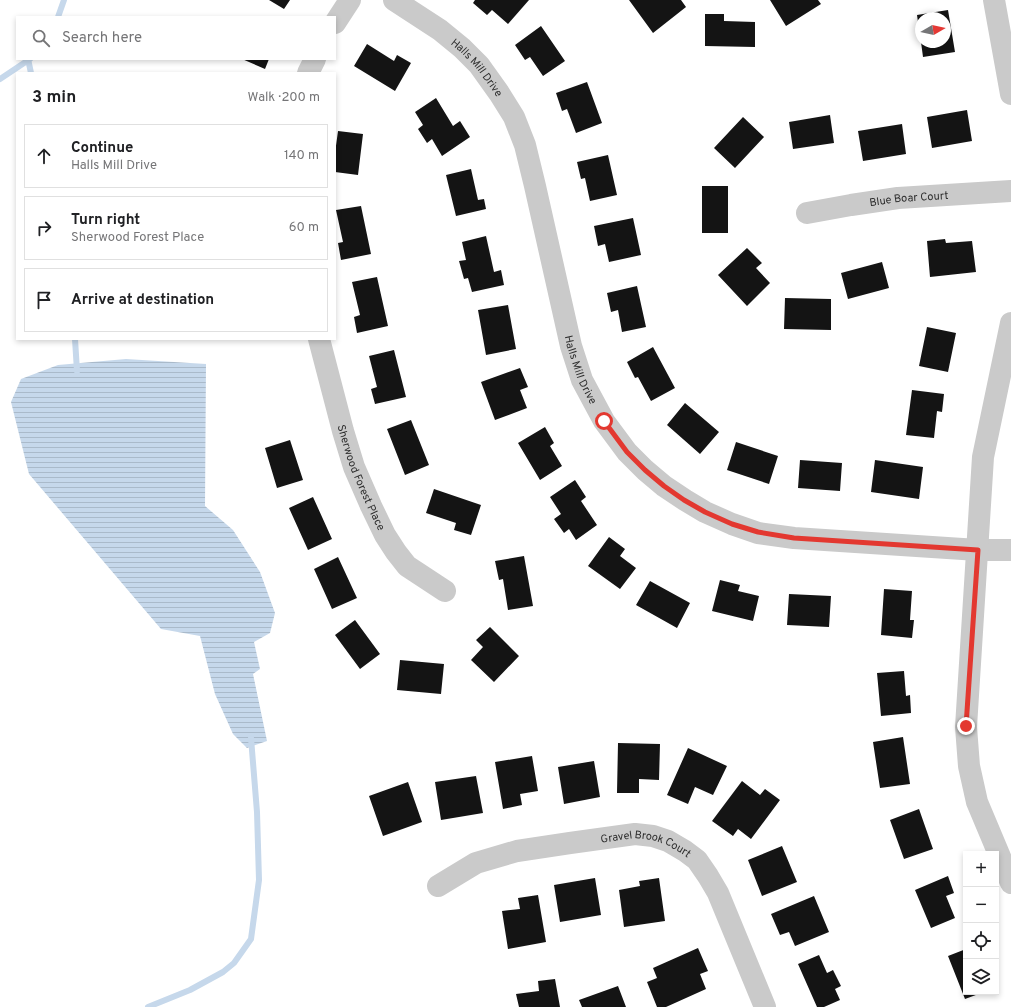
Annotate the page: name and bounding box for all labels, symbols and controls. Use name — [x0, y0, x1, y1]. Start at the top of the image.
north arrow — [915, 12, 951, 48]
search box — [16, 16, 336, 60]
icon: search — [30, 27, 52, 49]
text: Search here — [62, 29, 142, 48]
street label: Halls Mill Drive — [448, 36, 505, 100]
text: 3 min — [32, 87, 76, 109]
text: Walk · 200 m — [248, 90, 320, 106]
text: Continue — [71, 139, 133, 158]
icon: ahead — [33, 145, 55, 167]
text: 140 m — [284, 148, 319, 164]
text: Halls Mill Drive — [71, 158, 157, 174]
street label: Blue Boar Court — [868, 189, 949, 210]
text: Turn right — [71, 211, 140, 230]
icon: right — [33, 217, 55, 239]
text: 60 m — [289, 220, 319, 236]
text: Sherwood Forest Place — [71, 230, 204, 246]
icon: arrive — [33, 289, 55, 311]
text: Arrive at destination — [71, 291, 214, 310]
street label: Halls Mill Drive — [561, 334, 600, 407]
route start — [595, 412, 613, 430]
street label: Sherwood Forest Place — [334, 423, 388, 533]
route end — [957, 717, 975, 735]
street label: Gravel Brook Court — [600, 828, 694, 861]
map controls — [963, 851, 999, 995]
button: + — [963, 851, 999, 887]
button: − — [963, 887, 999, 923]
button: locate — [963, 923, 999, 959]
button: layers — [963, 959, 999, 995]

